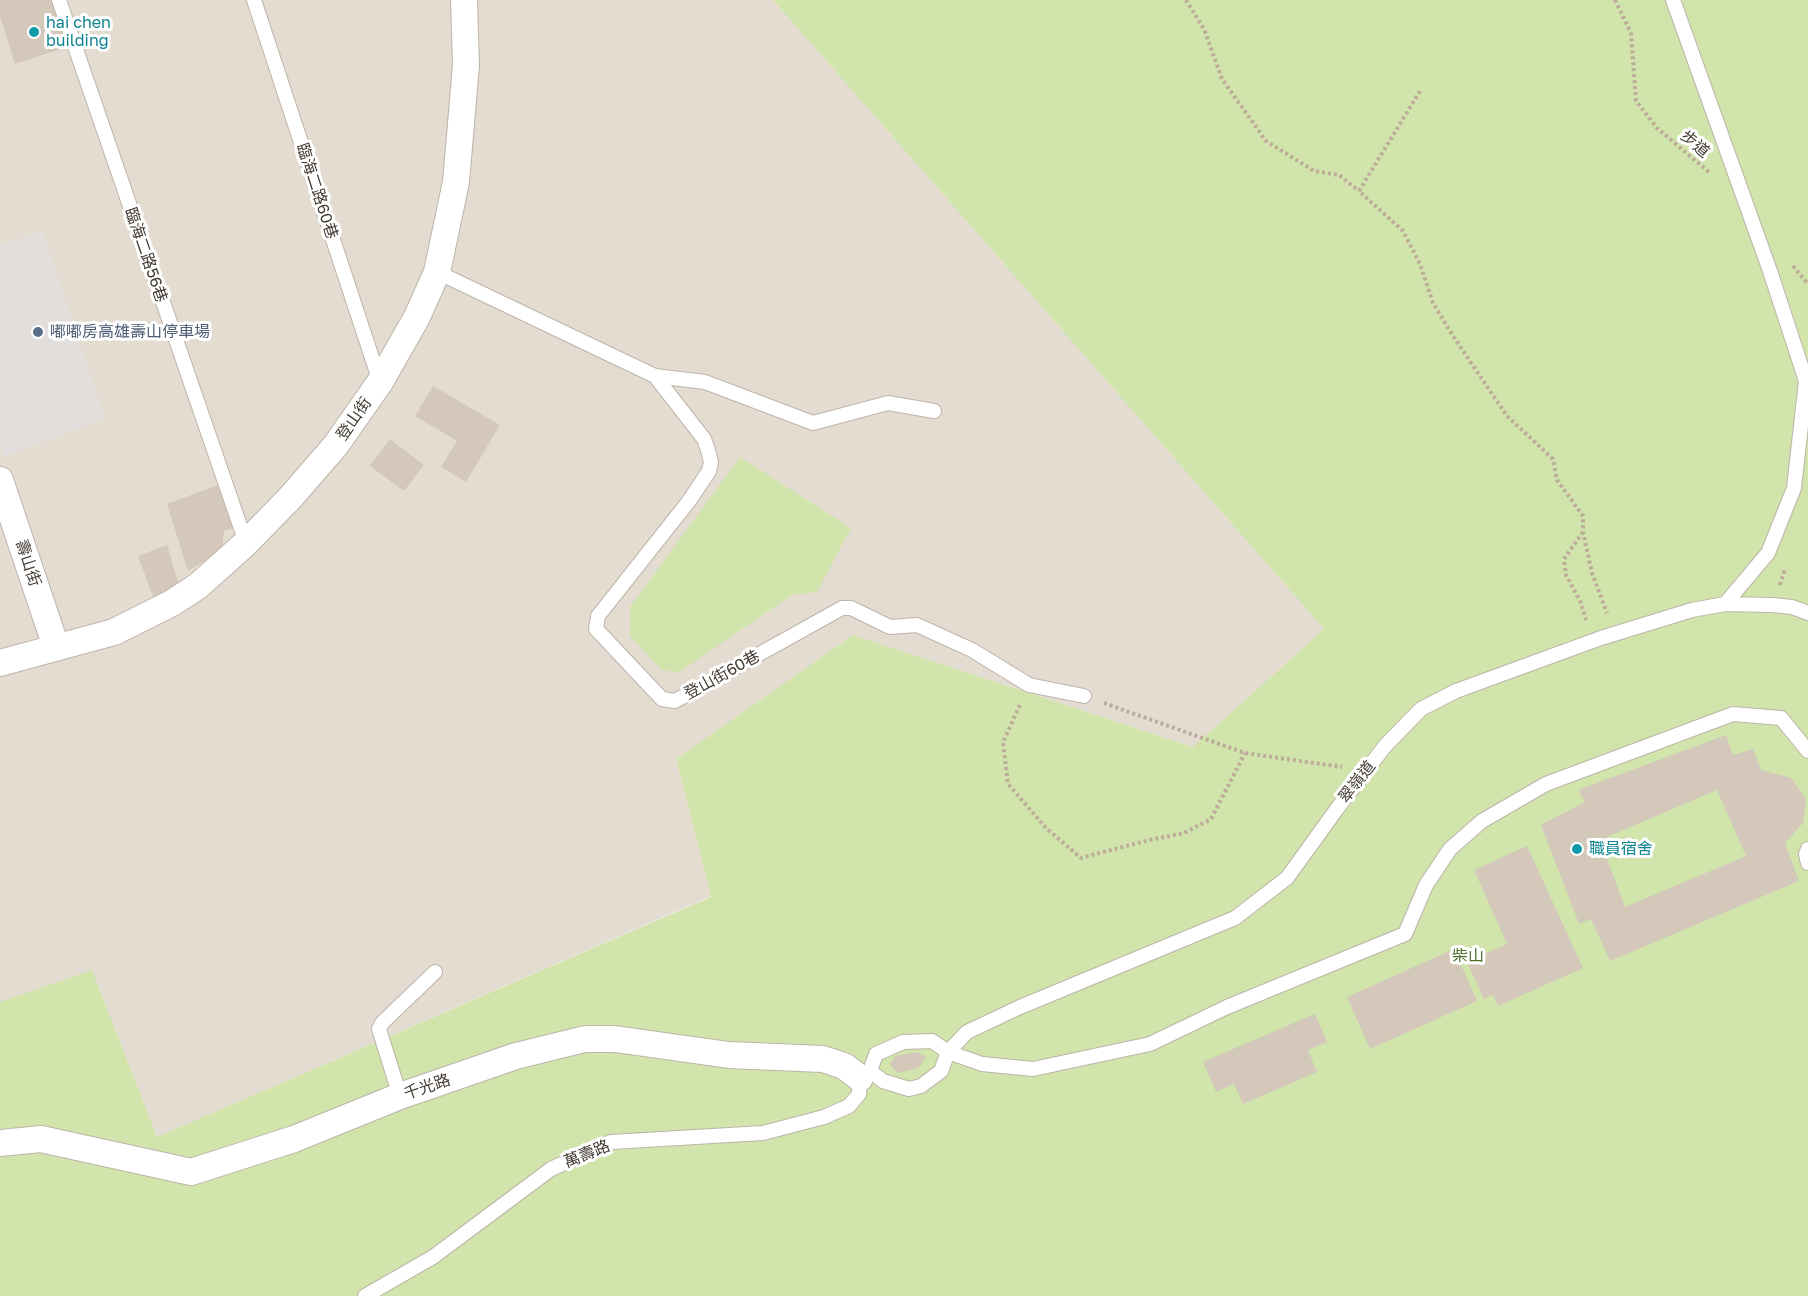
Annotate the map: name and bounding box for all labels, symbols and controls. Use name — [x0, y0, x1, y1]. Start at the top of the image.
place label: hai chen building — [46, 13, 111, 51]
marker: hai chen building — [27, 25, 41, 39]
street label: 步道 — [1677, 126, 1713, 162]
street label: 臨海二路60巷 — [292, 141, 342, 241]
street label: 臨海二路56巷 — [121, 205, 171, 305]
place label: 嘟嘟房高雄壽山停車場 — [50, 322, 210, 342]
marker: 嘟嘟房高雄壽山停車場 — [31, 325, 45, 339]
street label: 登山街 — [332, 394, 376, 444]
street label: 壽山街 — [11, 537, 45, 589]
street label: 登山街60巷 — [681, 646, 763, 704]
street label: 翠嶺道 — [1335, 757, 1379, 807]
place label: 職員宿舍 — [1589, 839, 1653, 859]
marker: 職員宿舍 — [1570, 842, 1584, 856]
park label: 柴山 — [1452, 946, 1484, 966]
street label: 千光路 — [401, 1070, 453, 1104]
street label: 萬壽路 — [561, 1136, 613, 1172]

